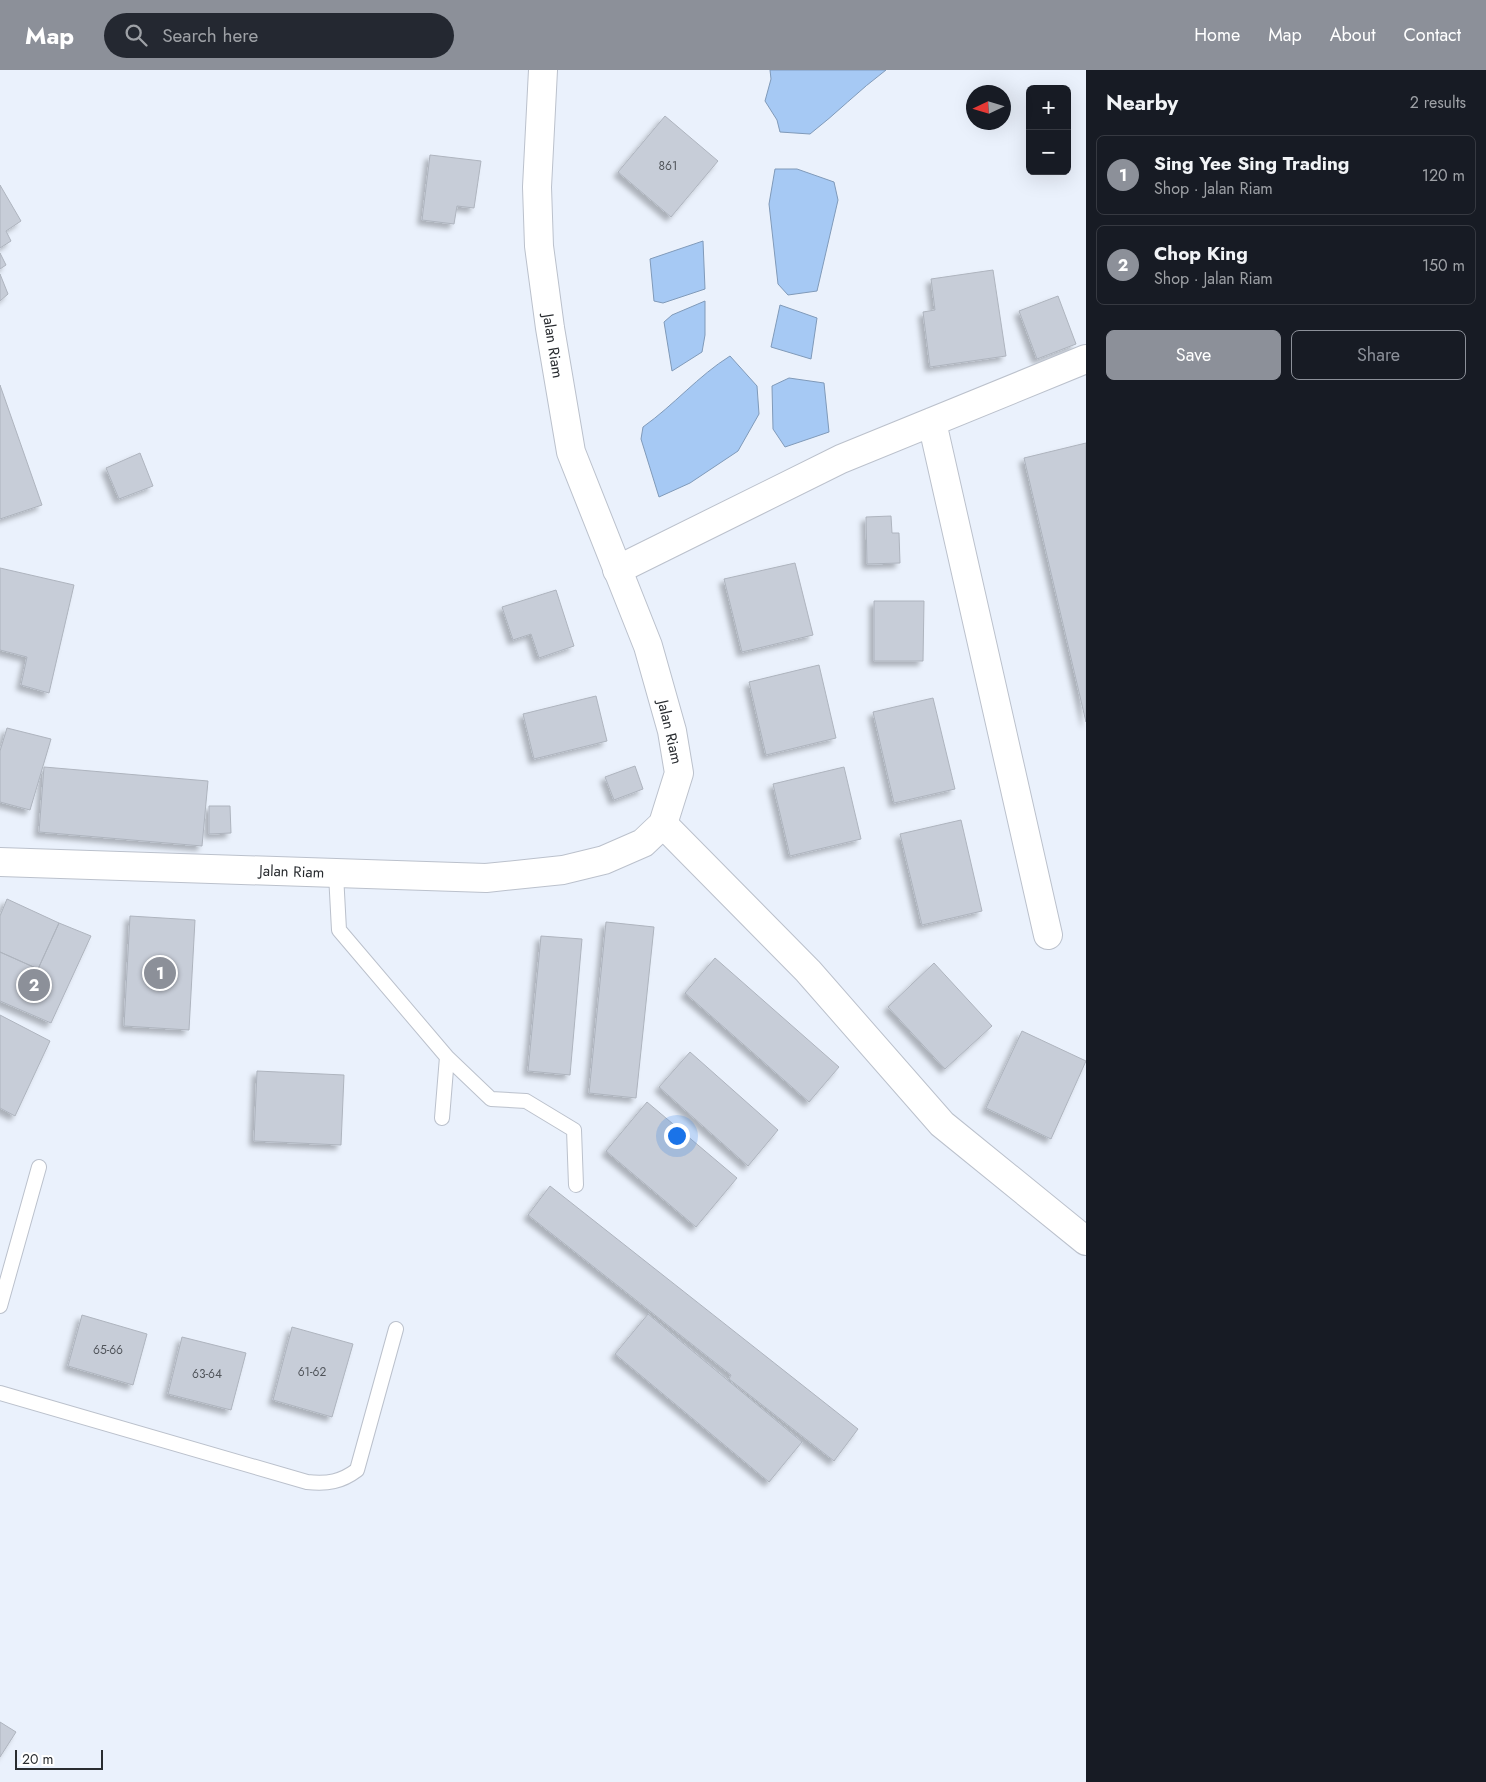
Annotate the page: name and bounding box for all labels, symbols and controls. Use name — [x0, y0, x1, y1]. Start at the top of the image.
search box — [104, 13, 454, 58]
text: Map — [25, 18, 74, 53]
icon: search — [122, 21, 150, 49]
text: Search here — [162, 22, 258, 49]
text: Home — [1194, 22, 1240, 48]
text: Map — [1268, 22, 1302, 48]
text: About — [1330, 22, 1375, 48]
text: Contact — [1403, 22, 1461, 48]
north arrow — [966, 85, 1011, 130]
map controls — [1026, 85, 1071, 175]
button: + — [1026, 85, 1071, 130]
text: Nearby — [1106, 88, 1178, 118]
text: 2 results — [1410, 91, 1466, 114]
button: − — [1026, 130, 1071, 175]
text: Sing Yee Sing Trading — [1154, 150, 1349, 177]
house number: 861 — [659, 157, 677, 175]
text: 1 — [1119, 164, 1127, 187]
text: 120 m — [1422, 164, 1465, 187]
text: Shop · Jalan Riam — [1154, 177, 1273, 200]
text: Chop King — [1154, 240, 1248, 267]
text: 2 — [1118, 254, 1128, 277]
text: 150 m — [1422, 254, 1465, 277]
text: Shop · Jalan Riam — [1154, 267, 1273, 290]
street label: Jalan Riam — [537, 310, 569, 380]
button: Save — [1106, 330, 1281, 380]
button: Share — [1291, 330, 1466, 380]
street label: Jalan Riam — [652, 696, 688, 766]
street label: Jalan Riam — [257, 859, 325, 884]
pin: 1 — [144, 954, 176, 992]
pin: 2 — [18, 966, 50, 1004]
your location — [664, 1123, 690, 1149]
house number: 65-66 — [93, 1341, 123, 1359]
house number: 61-62 — [298, 1363, 326, 1381]
house number: 63-64 — [192, 1365, 222, 1383]
scale bar — [15, 1747, 102, 1770]
text: 20 m — [22, 1749, 54, 1769]

